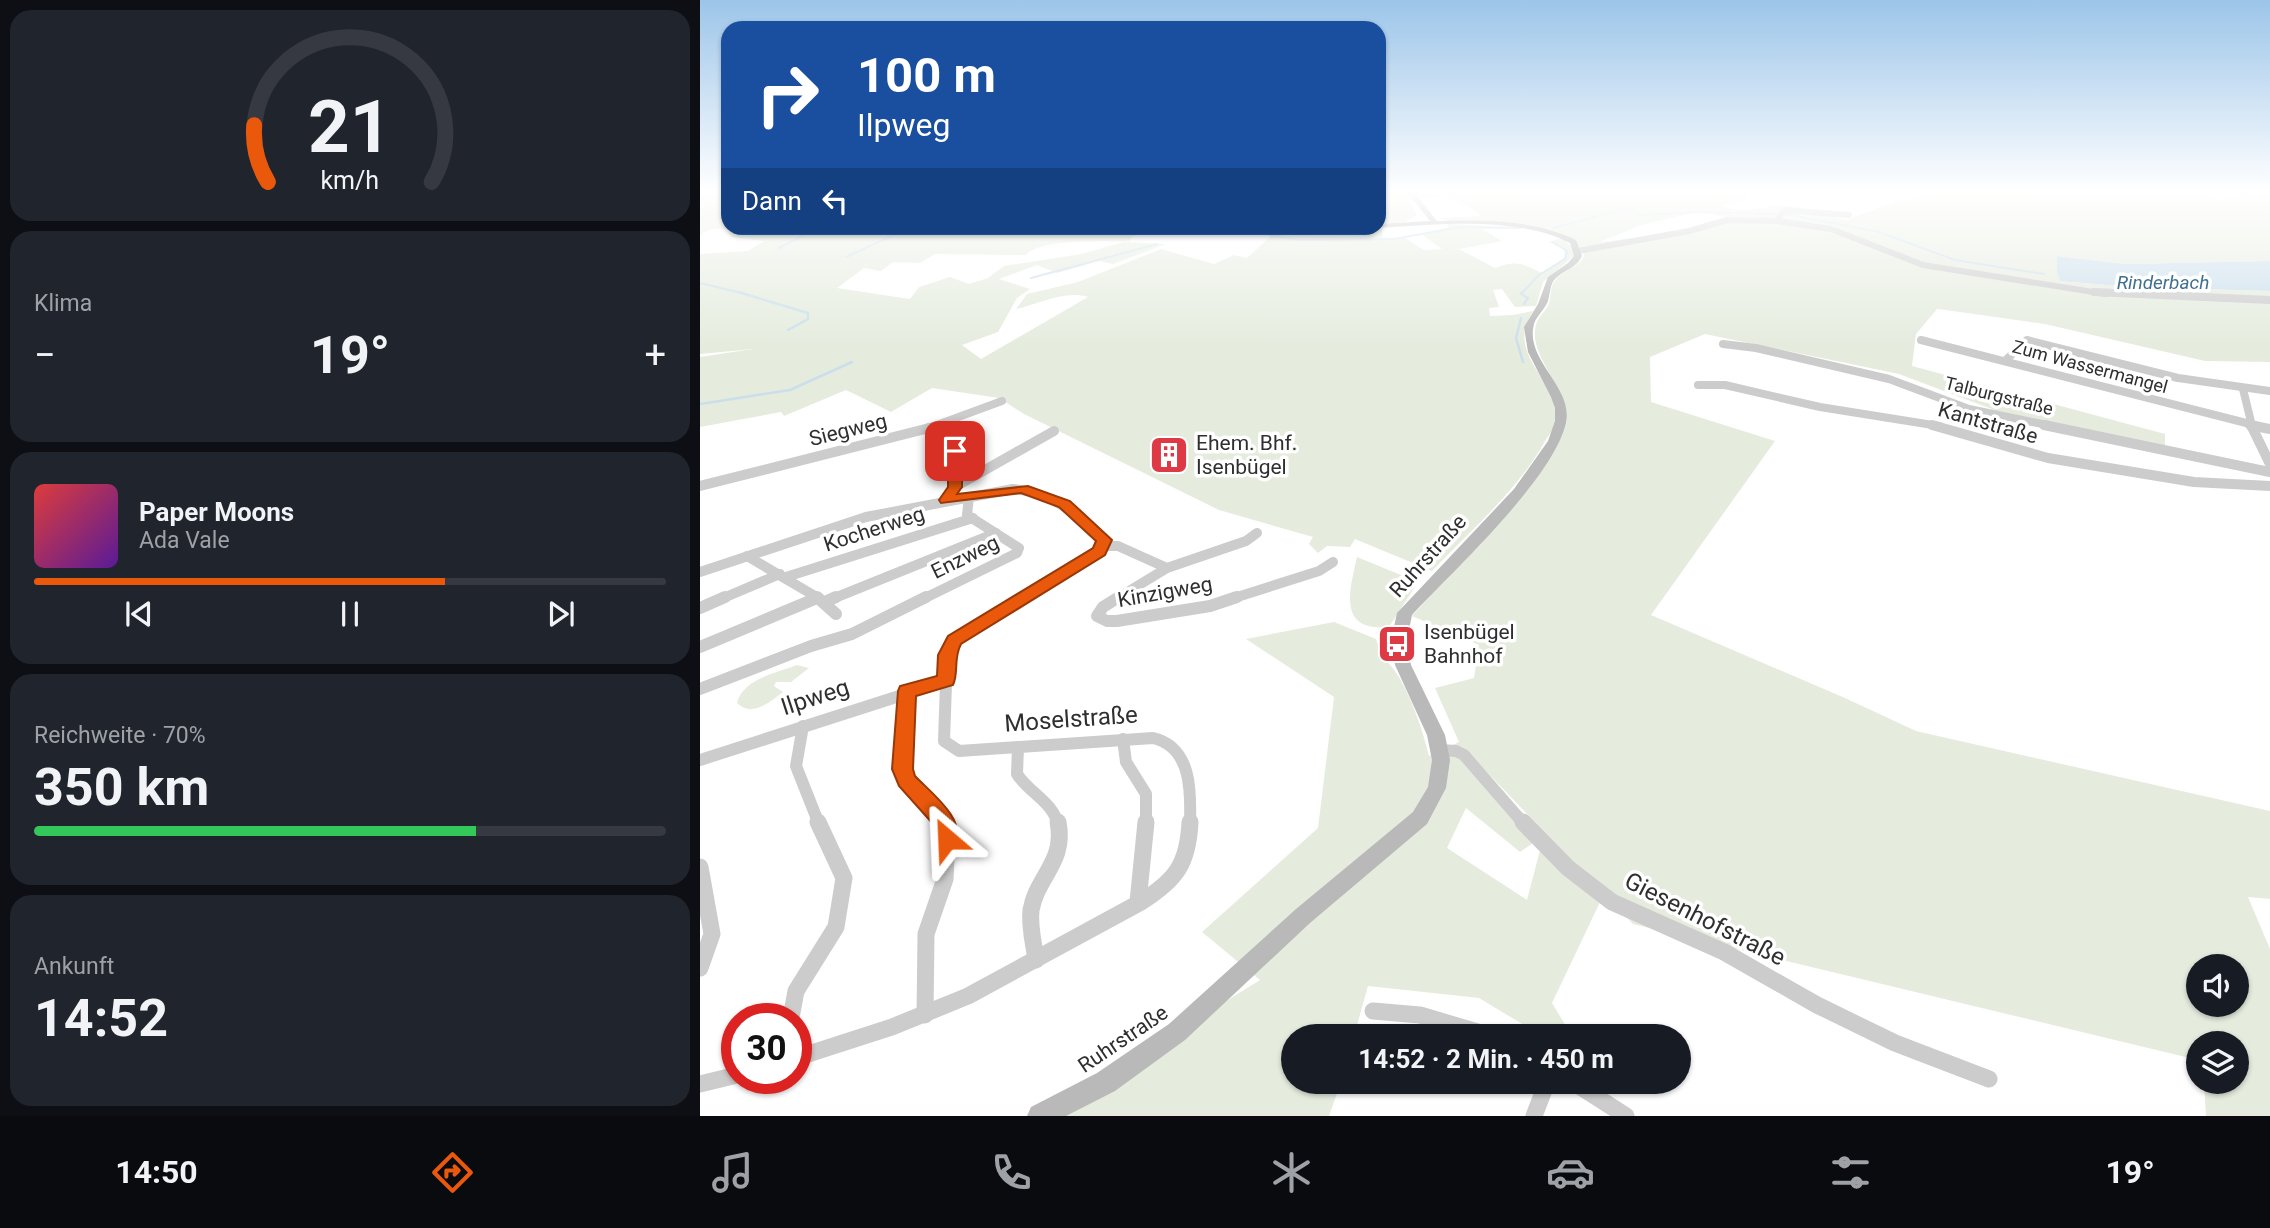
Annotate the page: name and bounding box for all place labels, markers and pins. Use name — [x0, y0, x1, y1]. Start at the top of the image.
pin — [925, 421, 985, 481]
place label: Ehem. Bhf. Isenbügel — [1196, 431, 1297, 479]
building icon: Ehem. Bhf. Isenbügel — [1148, 434, 1190, 476]
place label: Isenbügel Bahnhof — [1424, 620, 1515, 668]
bus stop icon: Isenbügel Bahnhof — [1376, 623, 1418, 665]

